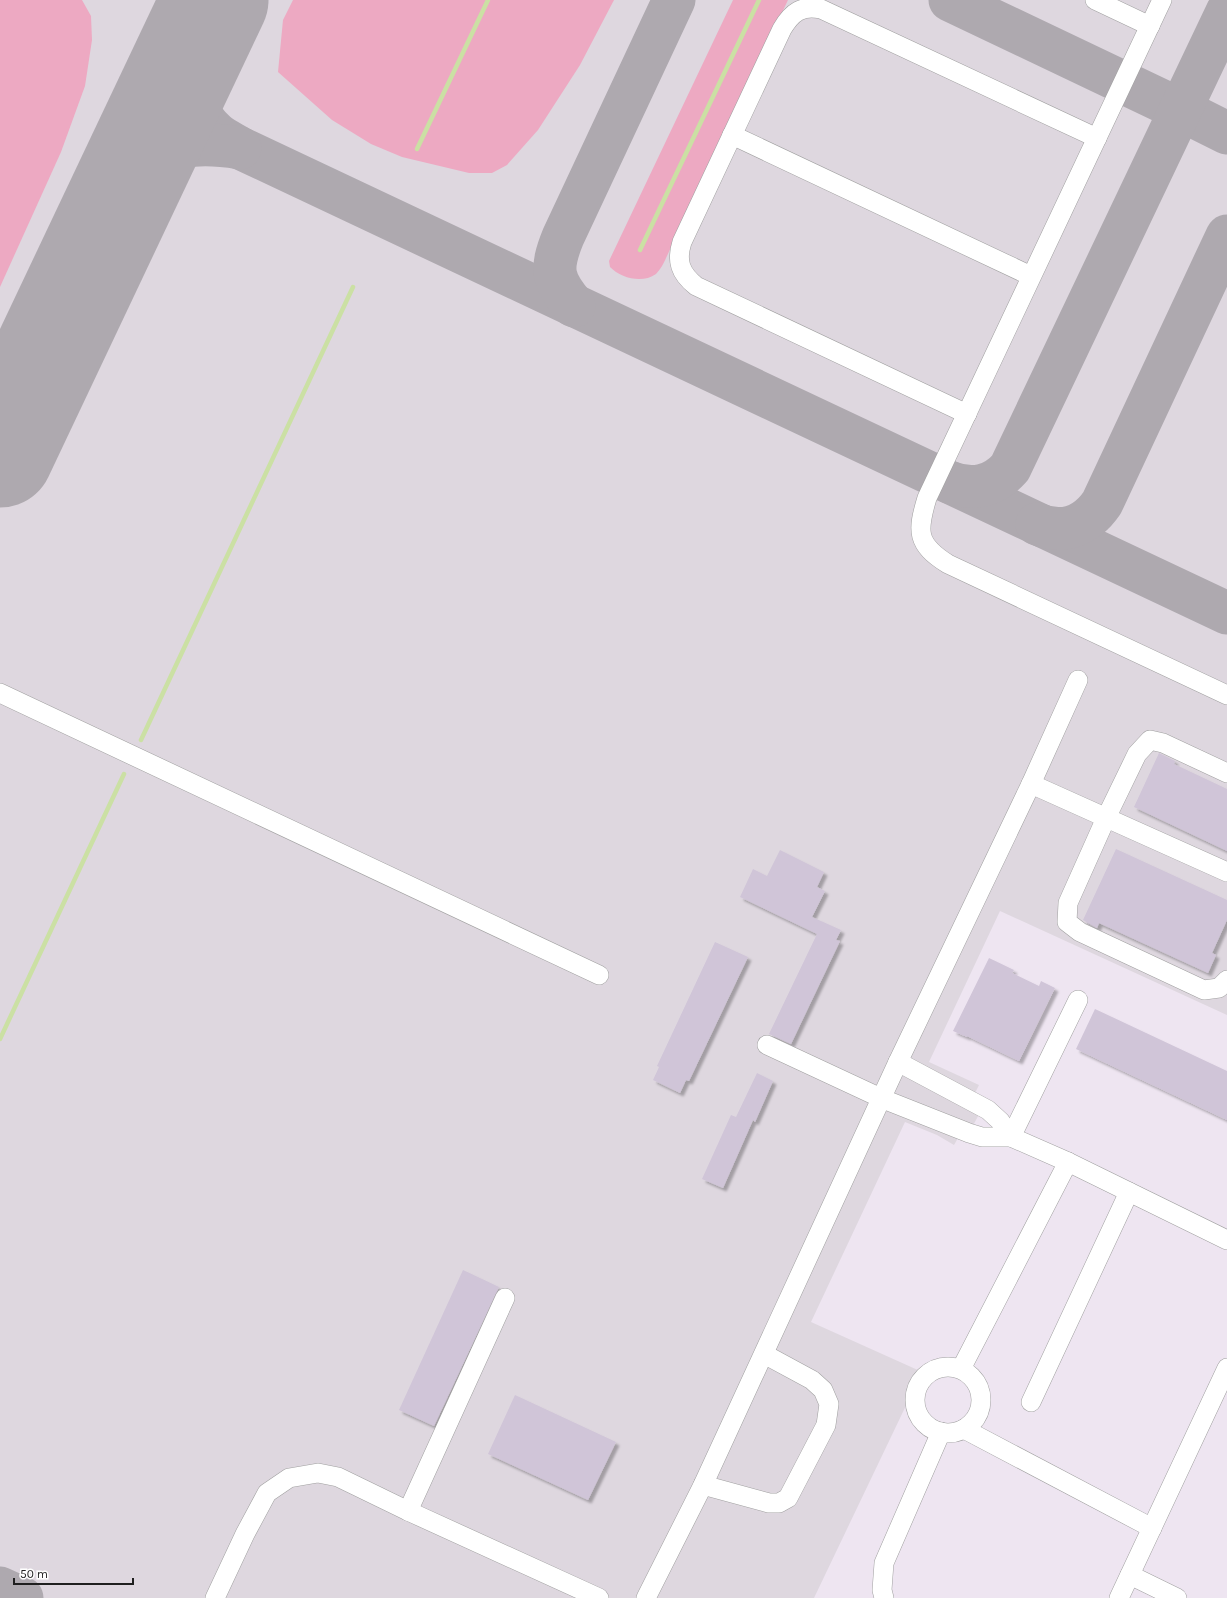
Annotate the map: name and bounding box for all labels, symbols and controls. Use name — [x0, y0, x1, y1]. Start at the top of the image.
scale bar — [14, 1560, 133, 1586]
text: 50 m — [20, 1567, 48, 1581]

